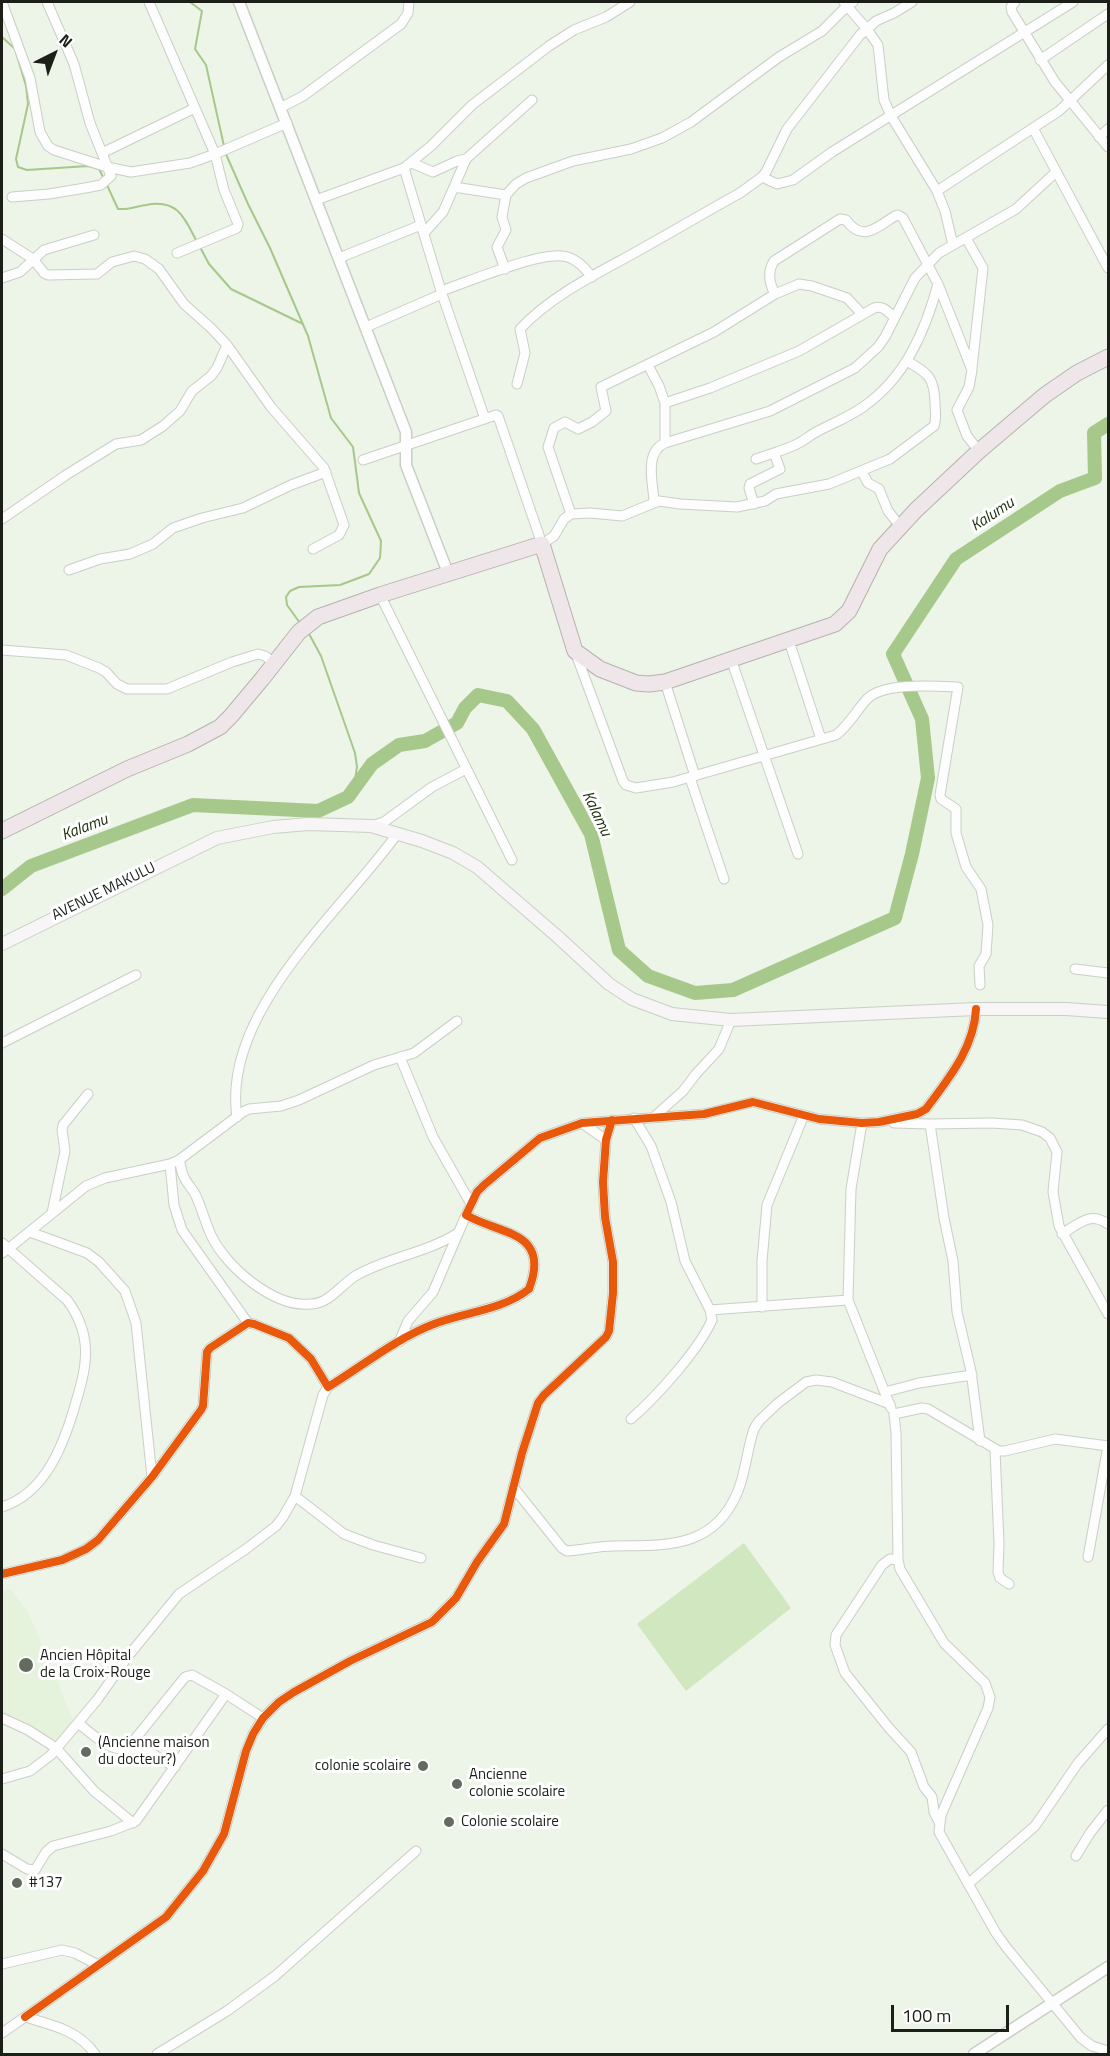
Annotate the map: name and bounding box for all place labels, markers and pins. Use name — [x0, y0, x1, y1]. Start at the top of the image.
place label: Ancien Hôpital de la Croix-Rouge — [40, 1647, 151, 1682]
marker: Ancien Hôpital de la Croix-Rouge — [17, 1656, 35, 1674]
place label: (Ancienne maison du docteur?) — [98, 1734, 210, 1769]
marker: (Ancienne maison du docteur?) — [79, 1745, 93, 1759]
place label: colonie scolaire — [315, 1757, 411, 1775]
marker: colonie scolaire — [416, 1759, 430, 1773]
place label: Ancienne colonie scolaire — [469, 1766, 565, 1801]
marker: Ancienne colonie scolaire — [450, 1777, 464, 1791]
place label: Colonie scolaire — [461, 1813, 559, 1831]
marker: Colonie scolaire — [442, 1815, 456, 1829]
place label: #137 — [29, 1874, 63, 1892]
marker: #137 — [10, 1876, 24, 1890]

